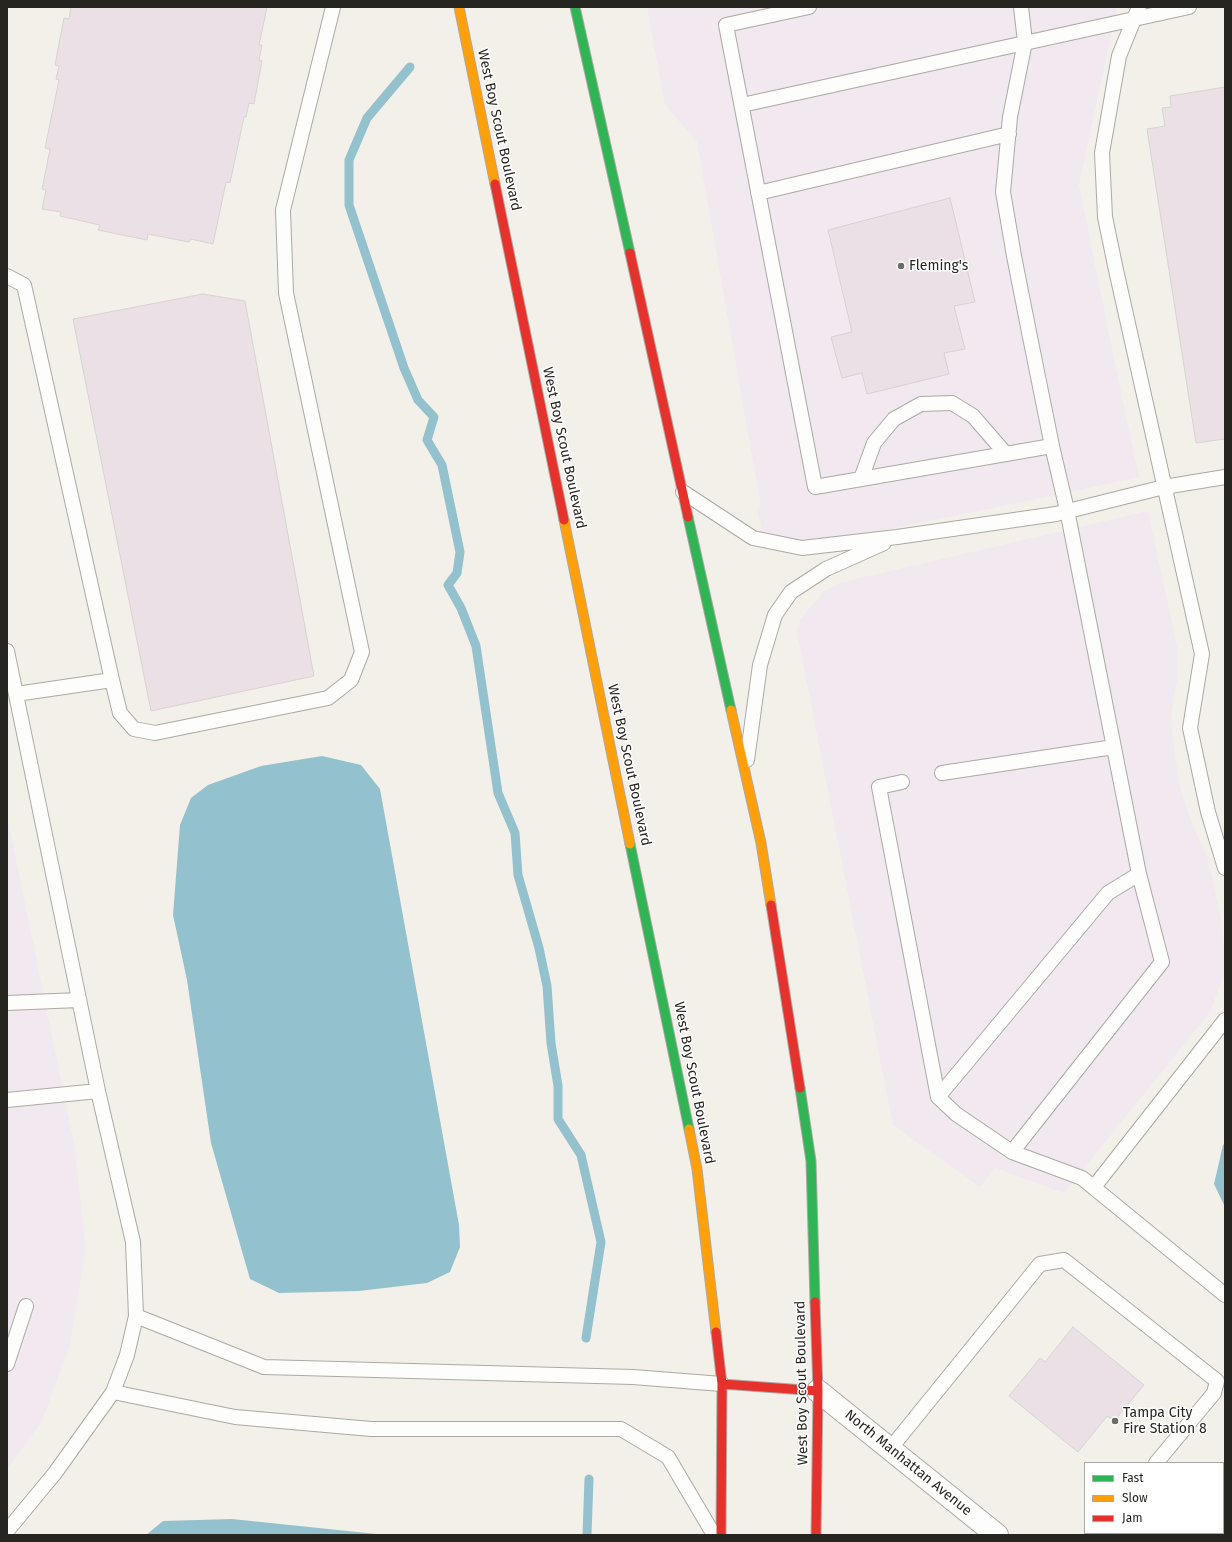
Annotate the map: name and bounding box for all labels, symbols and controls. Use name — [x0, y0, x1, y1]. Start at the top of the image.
street label: West Boy Scout Boulevard — [474, 48, 524, 212]
place label: Fleming's — [909, 258, 968, 274]
marker: Fleming's — [896, 261, 906, 271]
street label: West Boy Scout Boulevard — [539, 366, 589, 530]
street label: West Boy Scout Boulevard — [604, 683, 654, 847]
street label: West Boy Scout Boulevard — [670, 1001, 718, 1165]
street label: West Boy Scout Boulevard — [792, 1300, 812, 1466]
place label: Tampa City Fire Station 8 — [1123, 1405, 1207, 1438]
street label: North Manhattan Avenue — [841, 1407, 975, 1519]
marker: Tampa City Fire Station 8 — [1110, 1416, 1120, 1426]
legend — [1084, 1462, 1224, 1534]
text: Fast — [1122, 1471, 1144, 1485]
text: Slow — [1122, 1491, 1148, 1505]
text: Jam — [1122, 1511, 1142, 1525]

